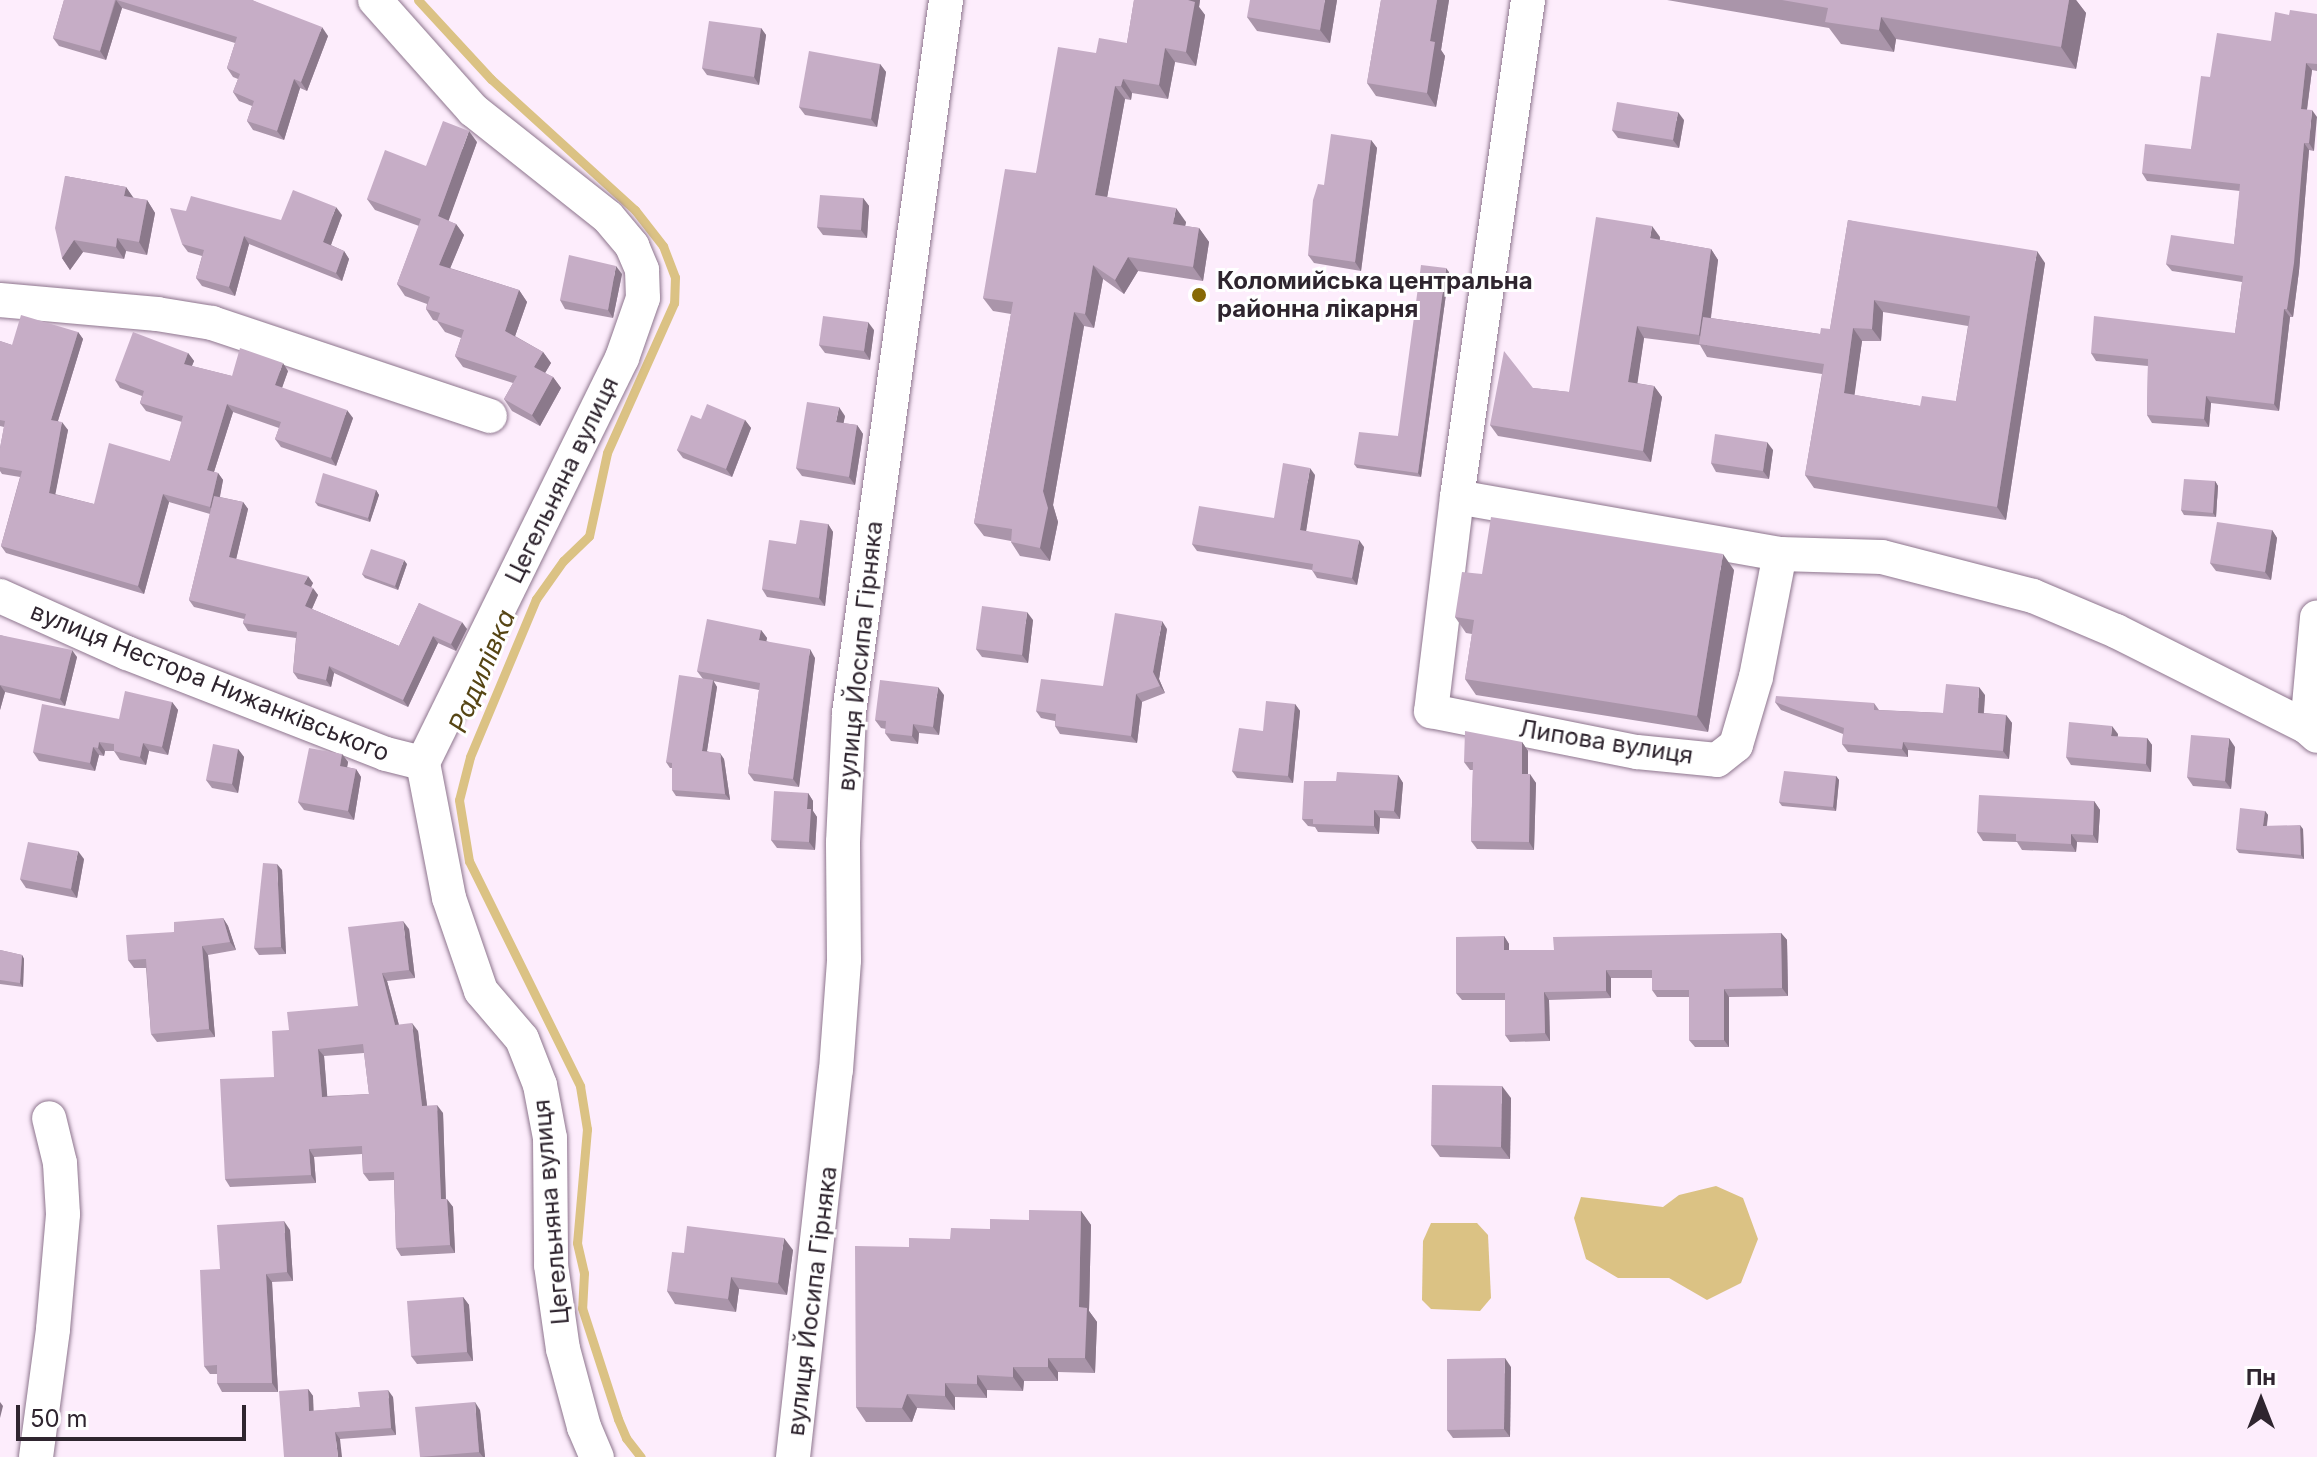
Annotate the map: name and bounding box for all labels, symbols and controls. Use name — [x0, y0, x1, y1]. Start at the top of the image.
place label: Коломийська центральна районна лікарня — [1217, 267, 1533, 323]
marker: Коломийська центральна районна лікарня — [1188, 284, 1210, 306]
street label: Цегельняна вулиця — [500, 372, 624, 588]
street label: вулиця Йосипа Гірняка — [831, 520, 889, 792]
street label: вулиця Нестора Нижанківського — [27, 597, 393, 767]
water label: Радилівка — [442, 605, 522, 737]
street label: Липова вулиця — [1517, 714, 1695, 770]
street label: Цегельняна вулиця — [527, 1098, 575, 1326]
street label: вулиця Йосипа Гірняка — [781, 1165, 843, 1437]
north arrow — [2221, 1361, 2301, 1441]
text: Пн — [2246, 1364, 2276, 1390]
scale bar — [20, 1389, 250, 1439]
text: 50 m — [30, 1404, 88, 1433]

